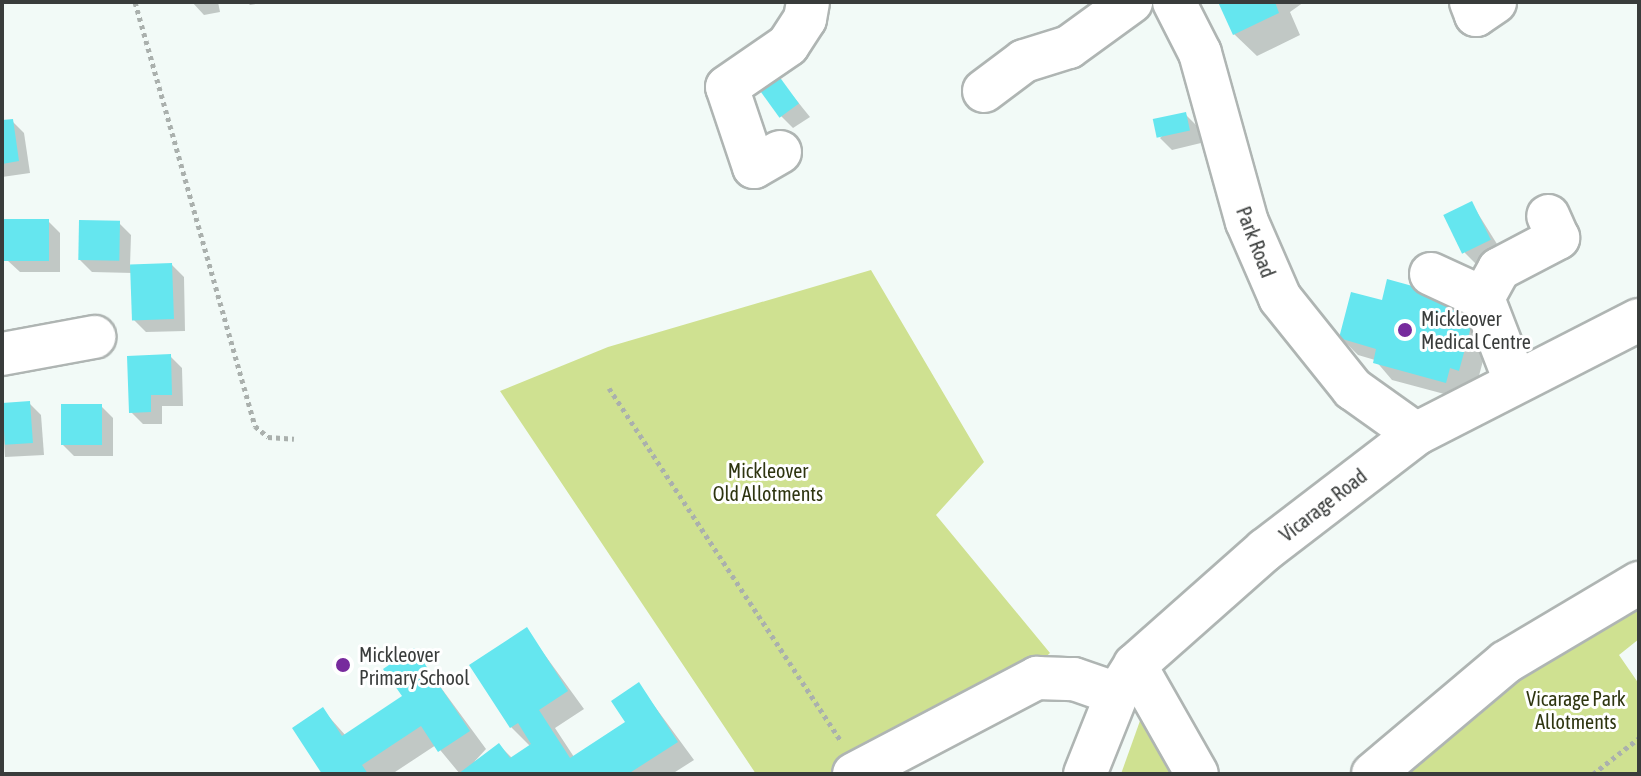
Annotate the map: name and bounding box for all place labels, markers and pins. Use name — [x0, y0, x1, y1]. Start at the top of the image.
place label: Mickleover Medical Centre — [1421, 306, 1531, 353]
marker: Mickleover Medical Centre — [1396, 321, 1414, 339]
place label: Mickleover Primary School — [359, 642, 469, 689]
marker: Mickleover Primary School — [334, 656, 352, 674]

